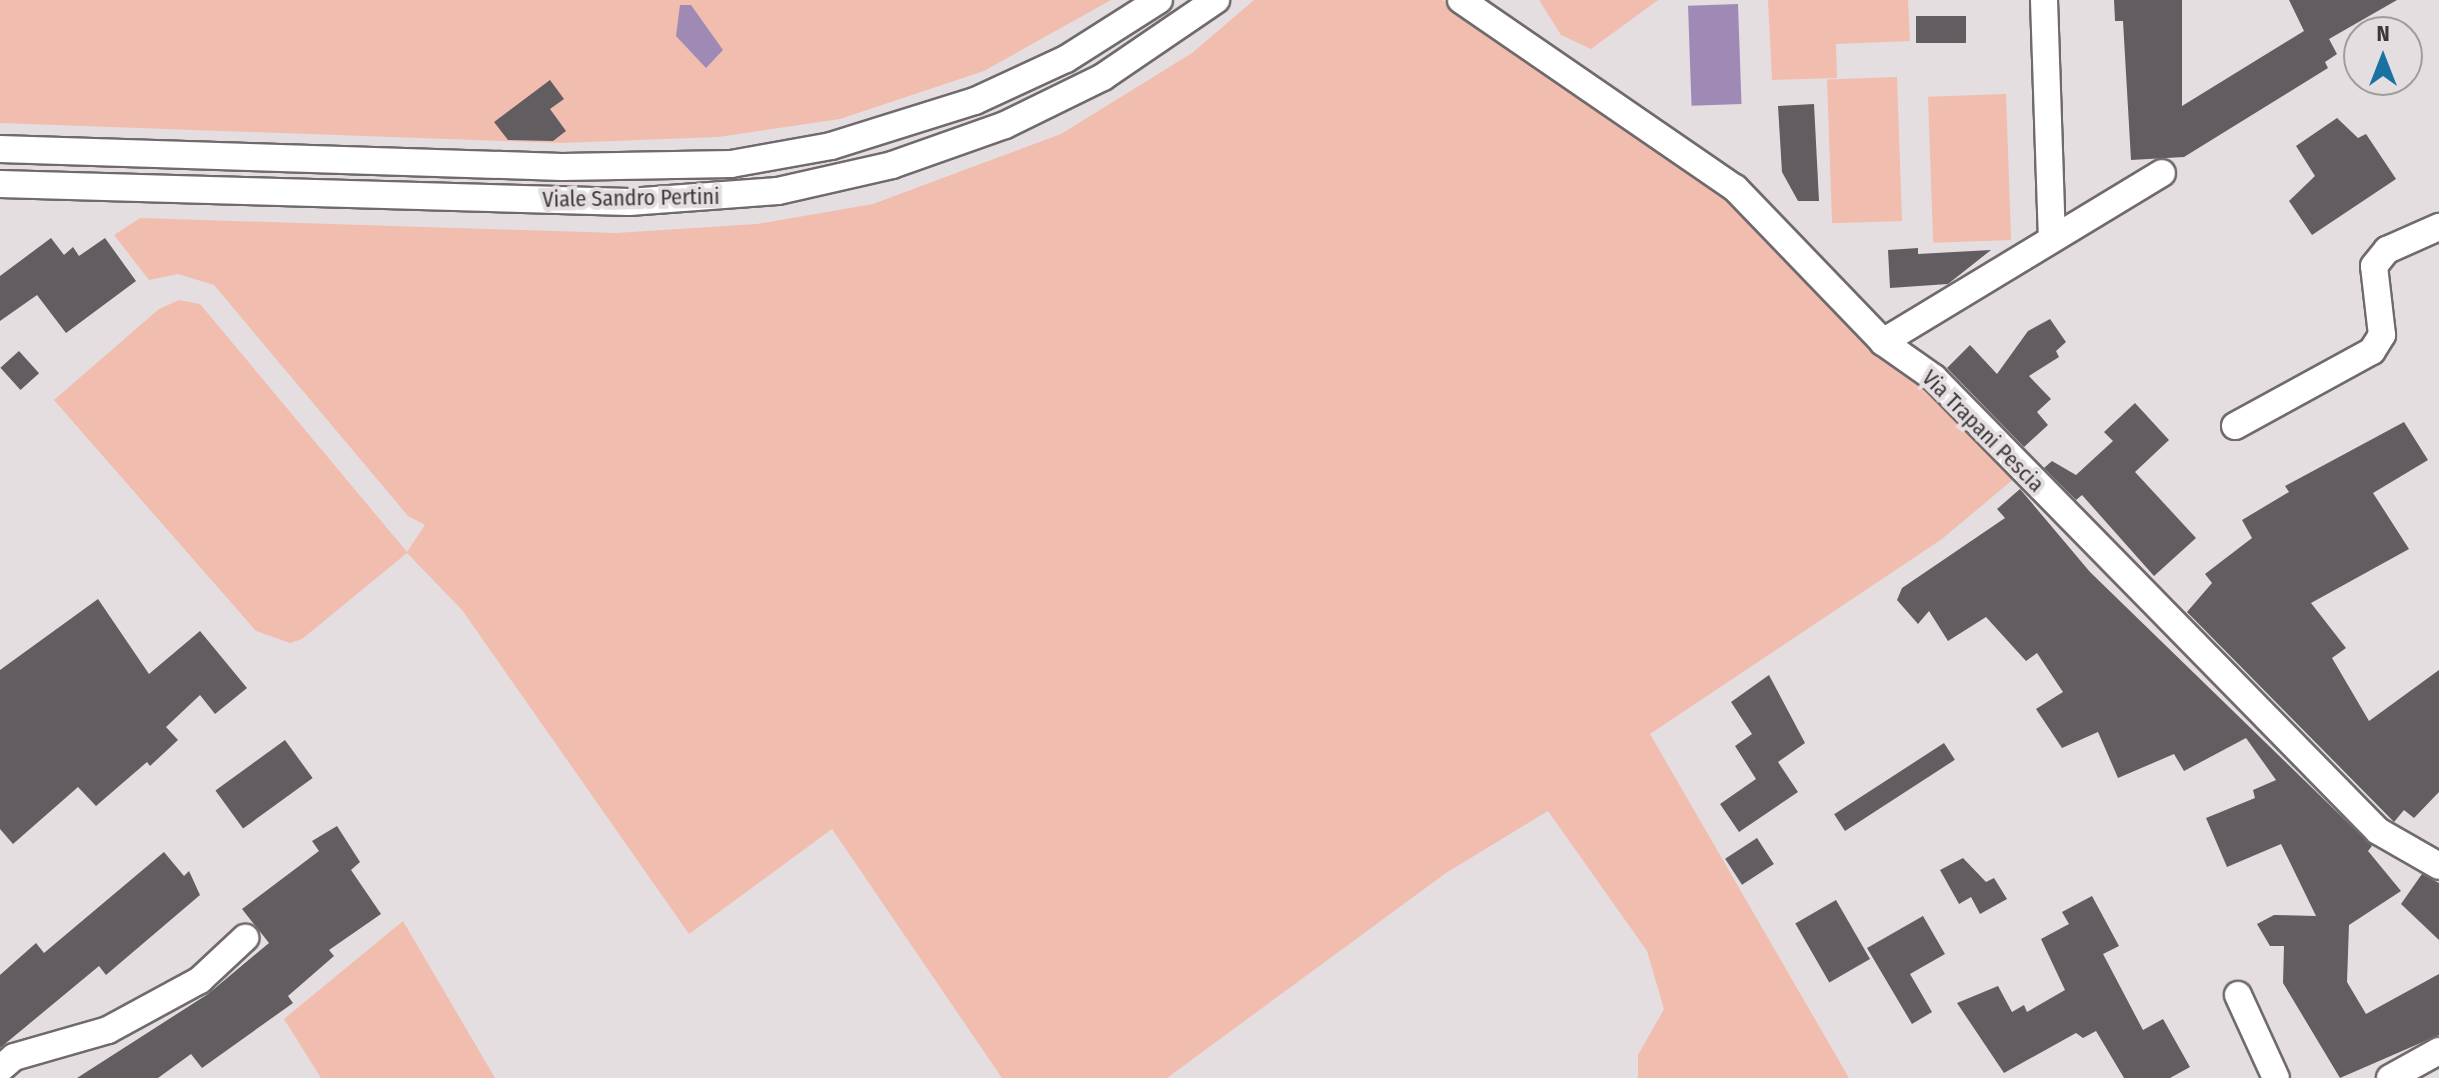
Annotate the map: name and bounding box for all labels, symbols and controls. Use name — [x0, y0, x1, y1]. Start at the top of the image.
north arrow — [2343, 16, 2423, 96]
text: N — [2376, 20, 2390, 47]
street label: Viale Sandro Pertini — [542, 183, 720, 213]
street label: Via Trapani Pescia — [1917, 365, 2049, 497]

